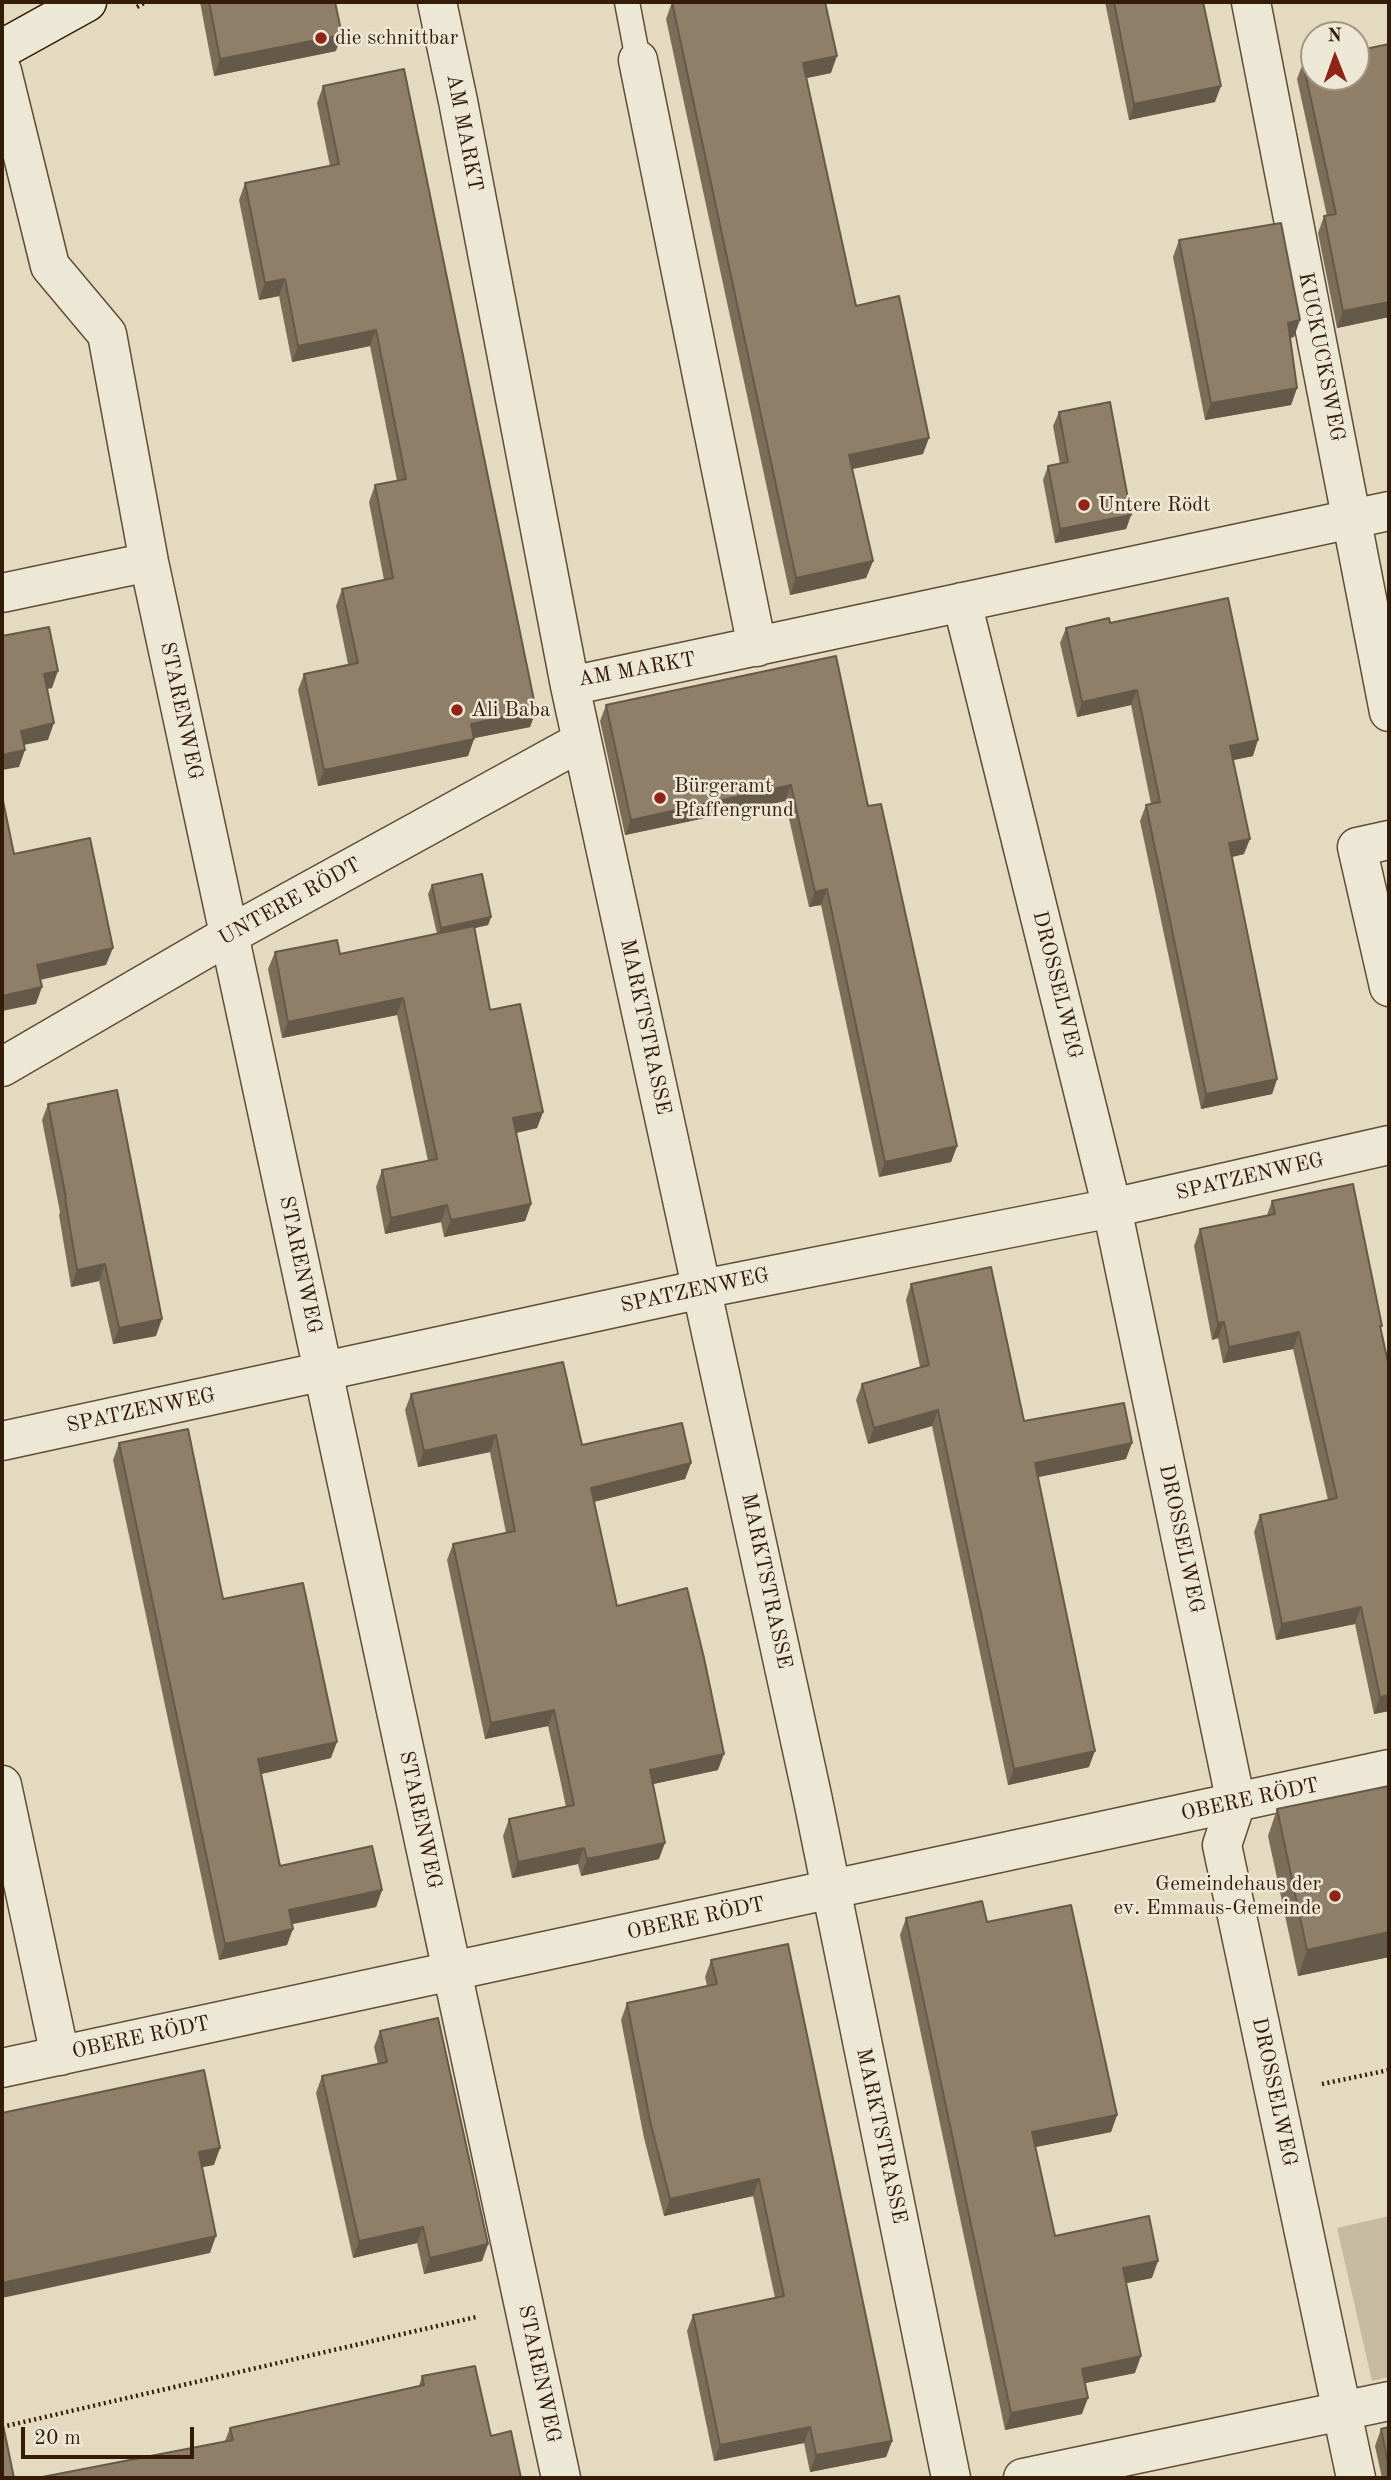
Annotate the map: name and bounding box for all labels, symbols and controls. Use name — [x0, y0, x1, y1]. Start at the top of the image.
north arrow — [1300, 21, 1370, 91]
place label: die schnittbar — [335, 25, 458, 51]
text: N — [1327, 27, 1342, 46]
marker: die schnittbar — [313, 30, 329, 46]
street label: AM MARKT — [440, 72, 488, 194]
street label: KUCKUCKSWEG — [1292, 270, 1350, 444]
place label: Untere Rödt — [1098, 492, 1211, 518]
marker: Untere Rödt — [1076, 497, 1092, 513]
street label: STARENWEG — [154, 640, 208, 782]
street label: AM MARKT — [576, 647, 698, 693]
place label: Ali Baba — [471, 697, 550, 723]
marker: Ali Baba — [449, 702, 465, 718]
place label: Bürgeramt Pfaffengrund — [674, 773, 794, 823]
marker: Bürgeramt Pfaffengrund — [652, 790, 668, 806]
street label: UNTERE RÖDT — [215, 853, 365, 951]
street label: DROSSELWEG — [1026, 908, 1088, 1062]
street label: MARKTSTRASSE — [614, 937, 676, 1117]
street label: SPATZENWEG — [1173, 1148, 1327, 1206]
street label: STARENWEG — [273, 1194, 327, 1336]
street label: SPATZENWEG — [618, 1263, 772, 1319]
street label: SPATZENWEG — [64, 1383, 218, 1439]
street label: DROSSELWEG — [1153, 1462, 1209, 1616]
street label: MARKTSTRASSE — [735, 1491, 797, 1671]
street label: STARENWEG — [393, 1749, 447, 1891]
street label: OBERE RÖDT — [1179, 1773, 1321, 1827]
place label: Gemeindehaus der ev. Emmaus-Gemeinde — [1113, 1871, 1321, 1921]
marker: Gemeindehaus der ev. Emmaus-Gemeinde — [1327, 1888, 1343, 1904]
street label: OBERE RÖDT — [625, 1892, 767, 1946]
street label: OBERE RÖDT — [70, 2011, 212, 2065]
street label: DROSSELWEG — [1246, 2015, 1302, 2169]
street label: MARKTSTRASSE — [850, 2046, 912, 2226]
street label: STARENWEG — [512, 2303, 566, 2445]
scale bar — [24, 2414, 198, 2458]
text: 20 m — [34, 2428, 81, 2449]

